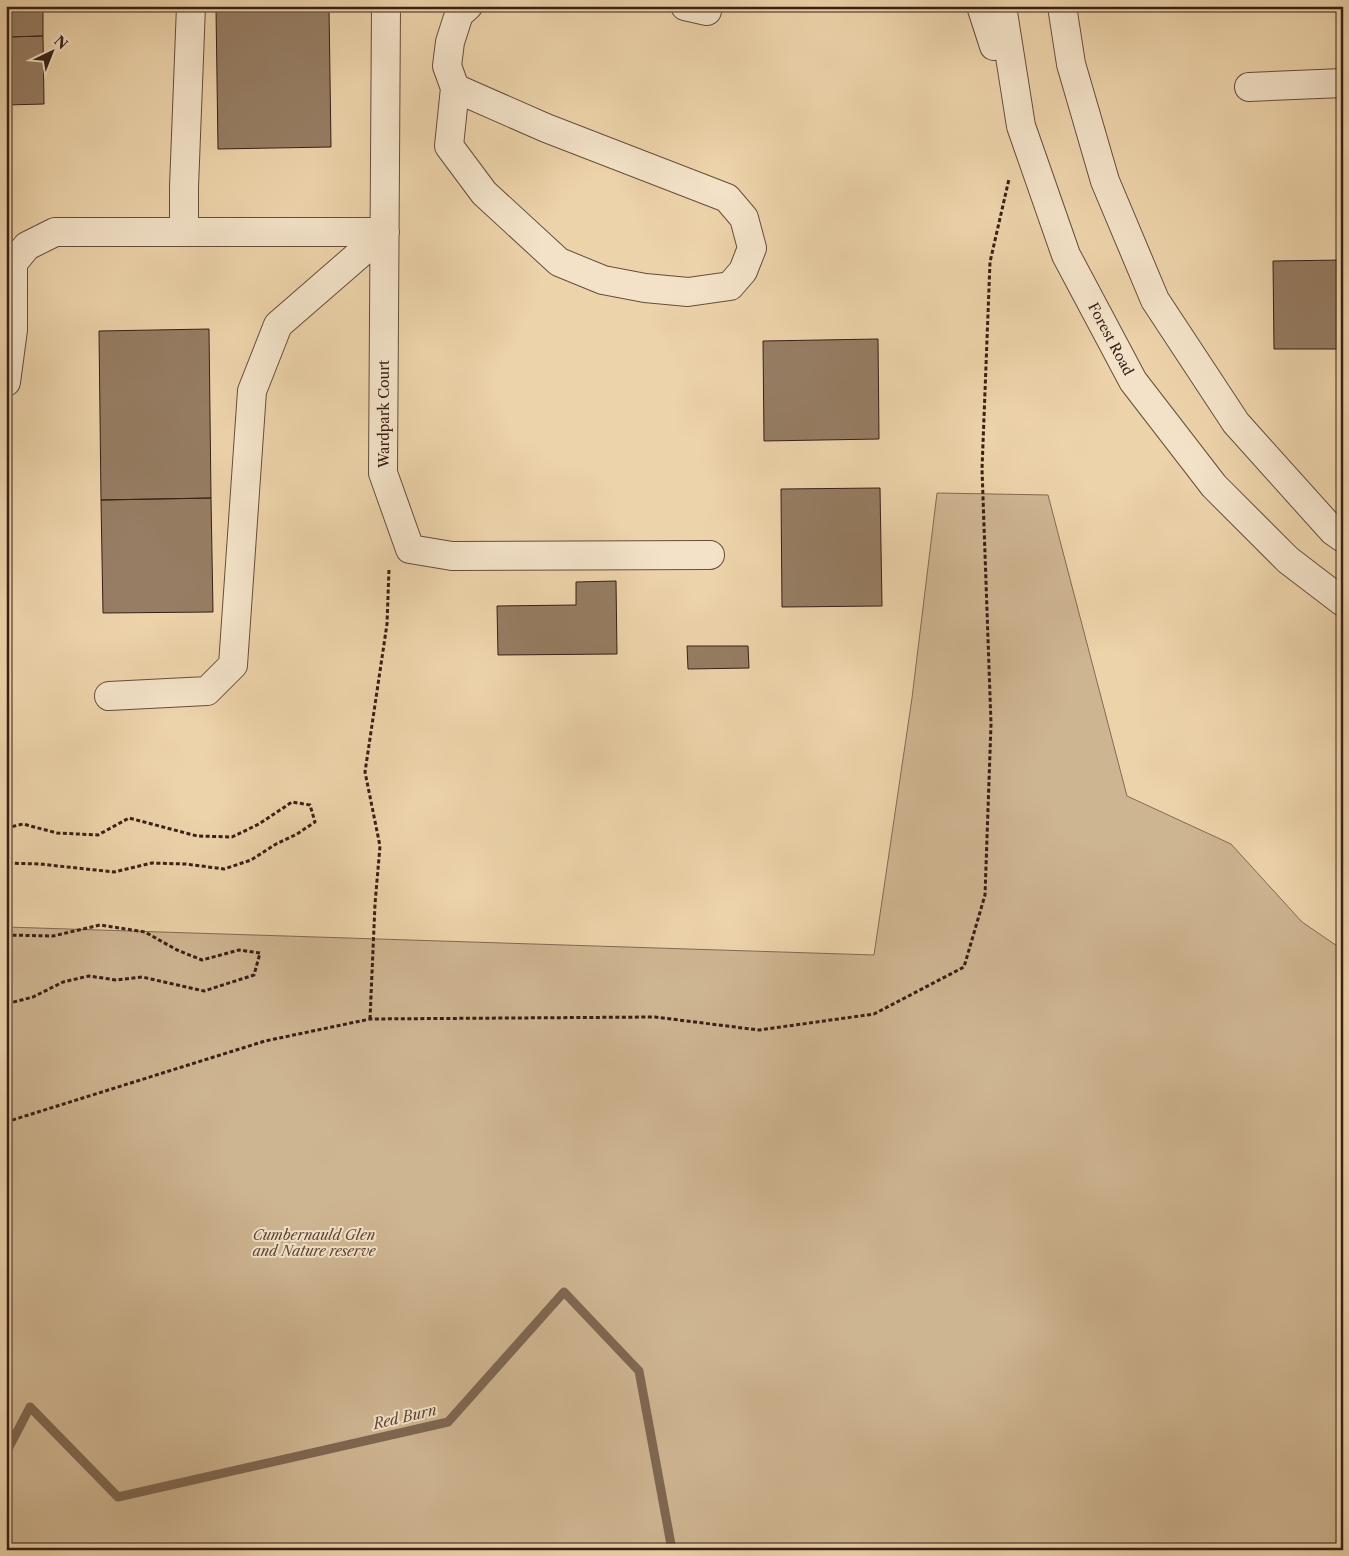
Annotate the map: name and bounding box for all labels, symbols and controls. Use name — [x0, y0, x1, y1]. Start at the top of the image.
north arrow — [28, 28, 78, 78]
text: N — [50, 32, 71, 53]
street label: Forest Road — [1084, 299, 1138, 379]
street label: Wardpark Court — [375, 360, 393, 469]
park label: Cumbernauld Glen and Nature reserve — [252, 1226, 377, 1260]
water label: Red Burn — [370, 1400, 439, 1433]

